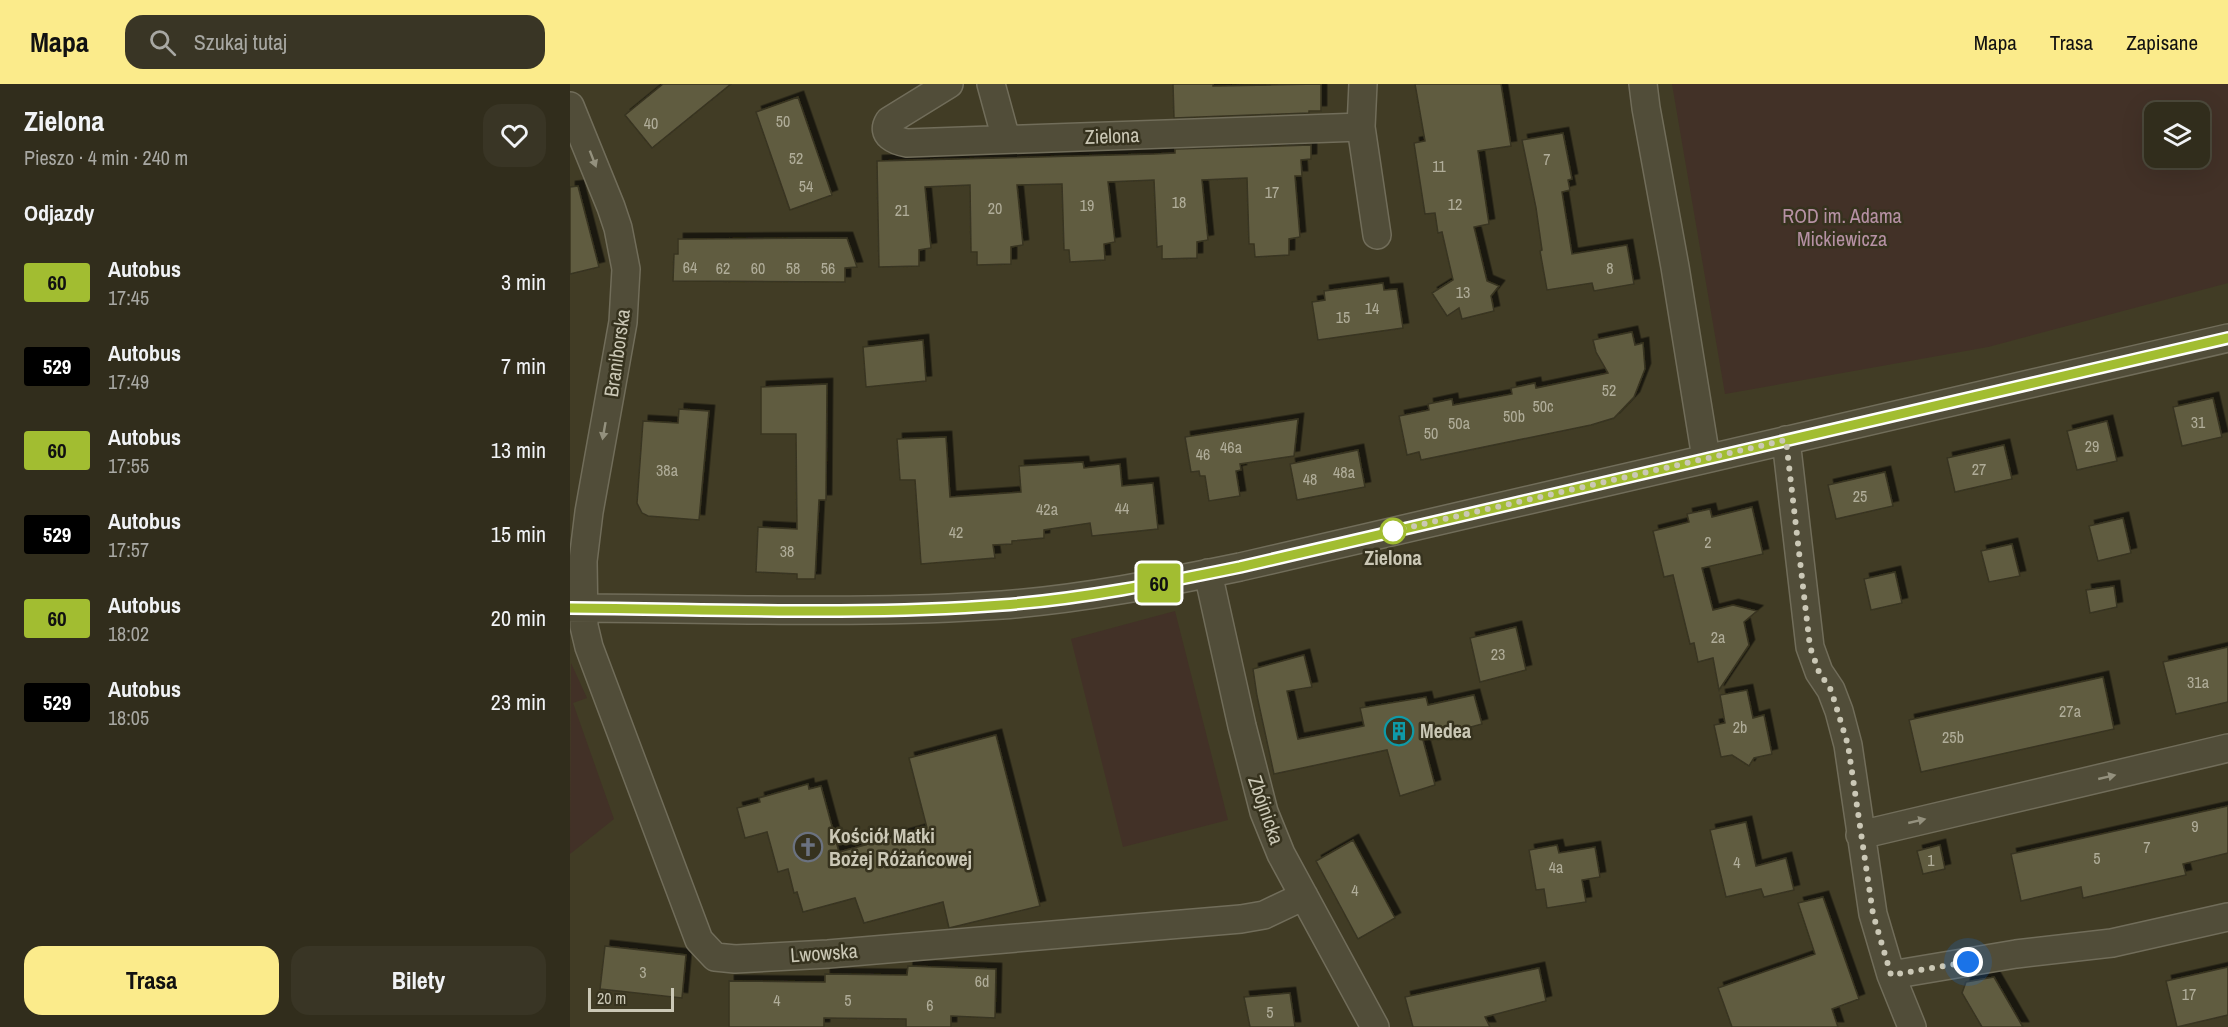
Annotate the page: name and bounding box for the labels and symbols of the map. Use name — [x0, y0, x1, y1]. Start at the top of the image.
house number: 50 — [776, 110, 790, 132]
house number: 40 — [644, 112, 658, 134]
street label: Zielona — [1084, 121, 1140, 150]
house number: 52 — [789, 147, 803, 169]
house number: 7 — [1543, 148, 1551, 170]
one-way arrow — [588, 151, 598, 169]
house number: 11 — [1432, 155, 1447, 177]
house number: 54 — [799, 175, 813, 197]
house number: 17 — [1265, 181, 1279, 203]
house number: 18 — [1172, 191, 1186, 213]
house number: 12 — [1448, 193, 1462, 215]
house number: 19 — [1080, 194, 1094, 216]
house number: 20 — [988, 197, 1002, 219]
house number: 21 — [895, 199, 910, 221]
park label: ROD im. Adama Mickiewicza — [1782, 202, 1902, 252]
house number: 64 — [683, 256, 697, 278]
house number: 62 — [716, 257, 730, 279]
house number: 60 — [751, 257, 765, 279]
house number: 58 — [786, 257, 800, 279]
house number: 56 — [821, 257, 835, 279]
house number: 8 — [1606, 257, 1614, 279]
house number: 13 — [1456, 281, 1470, 303]
house number: 14 — [1365, 297, 1379, 319]
house number: 15 — [1336, 306, 1350, 328]
street label: Braniborska — [597, 307, 636, 399]
house number: 52 — [1602, 379, 1616, 401]
house number: 50c — [1532, 395, 1554, 417]
house number: 50b — [1503, 405, 1525, 427]
house number: 31 — [2191, 411, 2206, 433]
house number: 50a — [1448, 412, 1471, 434]
one-way arrow — [599, 422, 608, 441]
house number: 50 — [1424, 422, 1438, 444]
house number: 29 — [2085, 435, 2099, 457]
house number: 46a — [1220, 436, 1243, 458]
house number: 46 — [1196, 443, 1210, 465]
house number: 27 — [1972, 458, 1986, 480]
house number: 38a — [656, 459, 679, 481]
house number: 48a — [1333, 461, 1356, 483]
house number: 48 — [1303, 468, 1317, 490]
house number: 25 — [1853, 485, 1867, 507]
house number: 44 — [1115, 497, 1129, 519]
house number: 42a — [1036, 498, 1059, 520]
marker: Zielona — [1380, 518, 1406, 544]
house number: 42 — [949, 521, 963, 543]
house number: 2 — [1704, 531, 1712, 553]
house number: 38 — [780, 540, 794, 562]
place label: Zielona — [1364, 544, 1422, 571]
line badge: 60 — [1132, 564, 1186, 602]
house number: 2a — [1711, 626, 1726, 648]
house number: 23 — [1491, 643, 1505, 665]
house number: 31a — [2187, 671, 2210, 693]
house number: 27a — [2059, 700, 2082, 722]
building icon: Medea — [1383, 715, 1415, 747]
house number: 2b — [1733, 716, 1747, 738]
place label: Medea — [1420, 717, 1471, 744]
house number: 25b — [1942, 726, 1964, 748]
one-way arrow — [2098, 771, 2116, 781]
street label: Zbójnicka — [1242, 772, 1291, 848]
house number: 9 — [2191, 815, 2199, 837]
one-way arrow — [1908, 816, 1927, 826]
place label: Kościół Matki Bożej Różańcowej — [829, 822, 972, 872]
church icon: Kościół Matki Bożej Różańcowej — [792, 831, 824, 863]
house number: 7 — [2143, 836, 2151, 858]
house number: 5 — [2093, 847, 2101, 869]
house number: 1 — [1927, 849, 1935, 871]
house number: 4 — [1733, 851, 1741, 873]
house number: 4a — [1549, 856, 1564, 878]
house number: 4 — [1351, 879, 1359, 901]
street label: Lwowska — [789, 937, 859, 968]
your location — [1953, 947, 1983, 977]
house number: 3 — [639, 961, 647, 983]
house number: 6d — [975, 970, 989, 992]
house number: 17 — [2182, 983, 2196, 1005]
scale bar — [588, 985, 674, 1012]
house number: 4 — [773, 989, 781, 1011]
house number: 5 — [844, 989, 852, 1011]
house number: 6 — [926, 994, 934, 1016]
house number: 5 — [1266, 1001, 1274, 1023]

